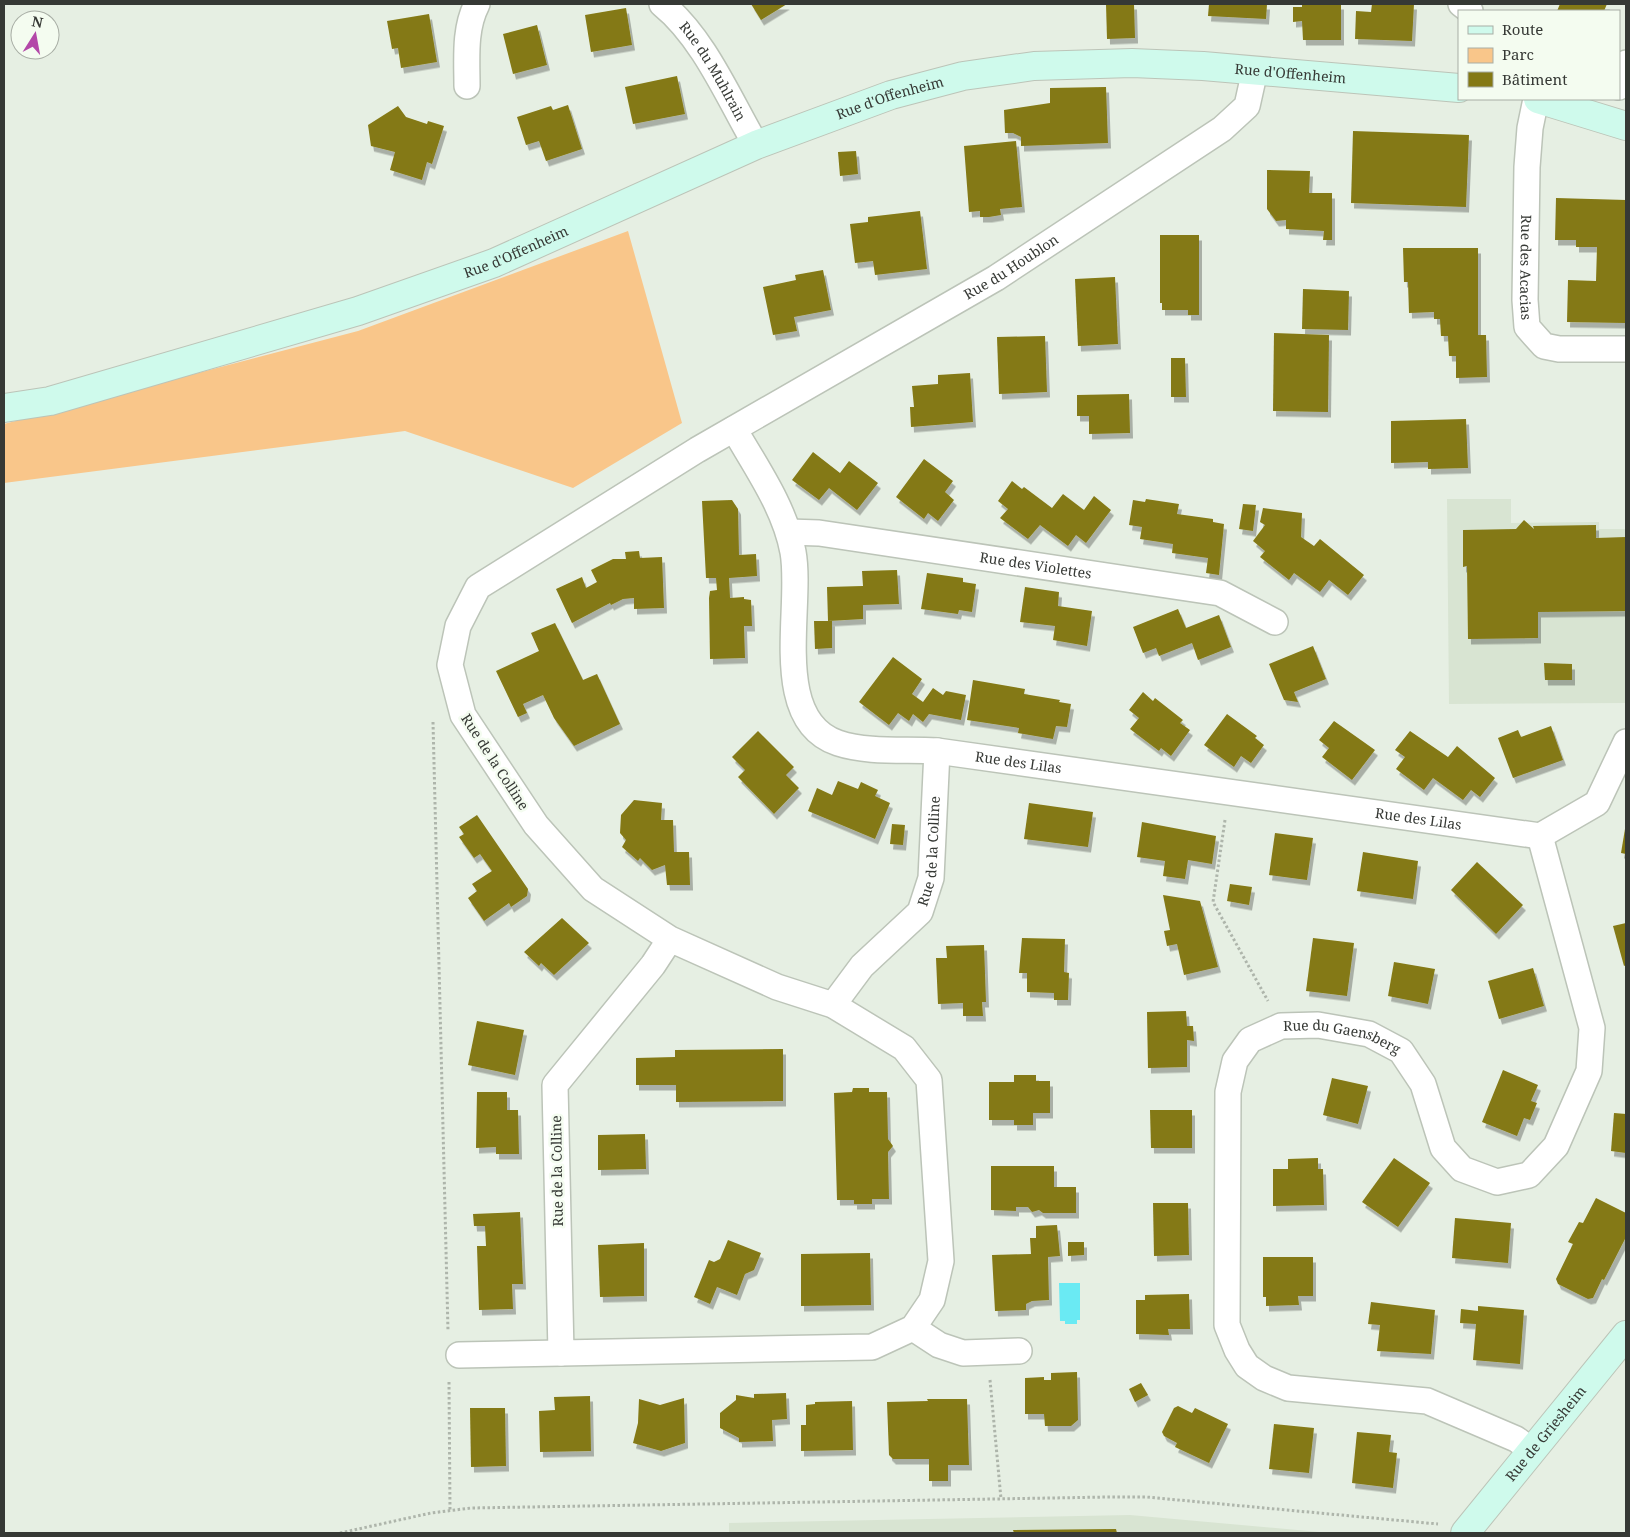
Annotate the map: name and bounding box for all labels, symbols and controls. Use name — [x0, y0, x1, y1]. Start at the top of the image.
north arrow — [10, 10, 60, 60]
legend — [1458, 10, 1620, 100]
text: N — [30, 11, 45, 32]
street label: Rue du Muhlrain — [675, 17, 751, 124]
text: Route — [1502, 19, 1543, 39]
text: Parc — [1502, 44, 1534, 64]
street label: Rue d'Offenheim — [1234, 59, 1347, 87]
text: Bâtiment — [1502, 69, 1568, 89]
street label: Rue d'Offenheim — [833, 72, 946, 124]
street label: Rue des Acacias — [1516, 214, 1536, 320]
street label: Rue d'Offenheim — [461, 221, 571, 282]
street label: Rue du Houblon — [960, 230, 1062, 304]
street label: Rue des Violettes — [978, 547, 1093, 583]
street label: Rue de la Colline — [457, 710, 534, 814]
street label: Rue des Lilas — [974, 746, 1063, 777]
street label: Rue de la Colline — [912, 796, 944, 909]
street label: Rue des Lilas — [1374, 803, 1463, 834]
street label: Rue du Gaensberg — [1283, 1015, 1405, 1058]
street label: Rue de la Colline — [546, 1115, 567, 1227]
street label: Rue de Griesheim — [1501, 1382, 1590, 1485]

